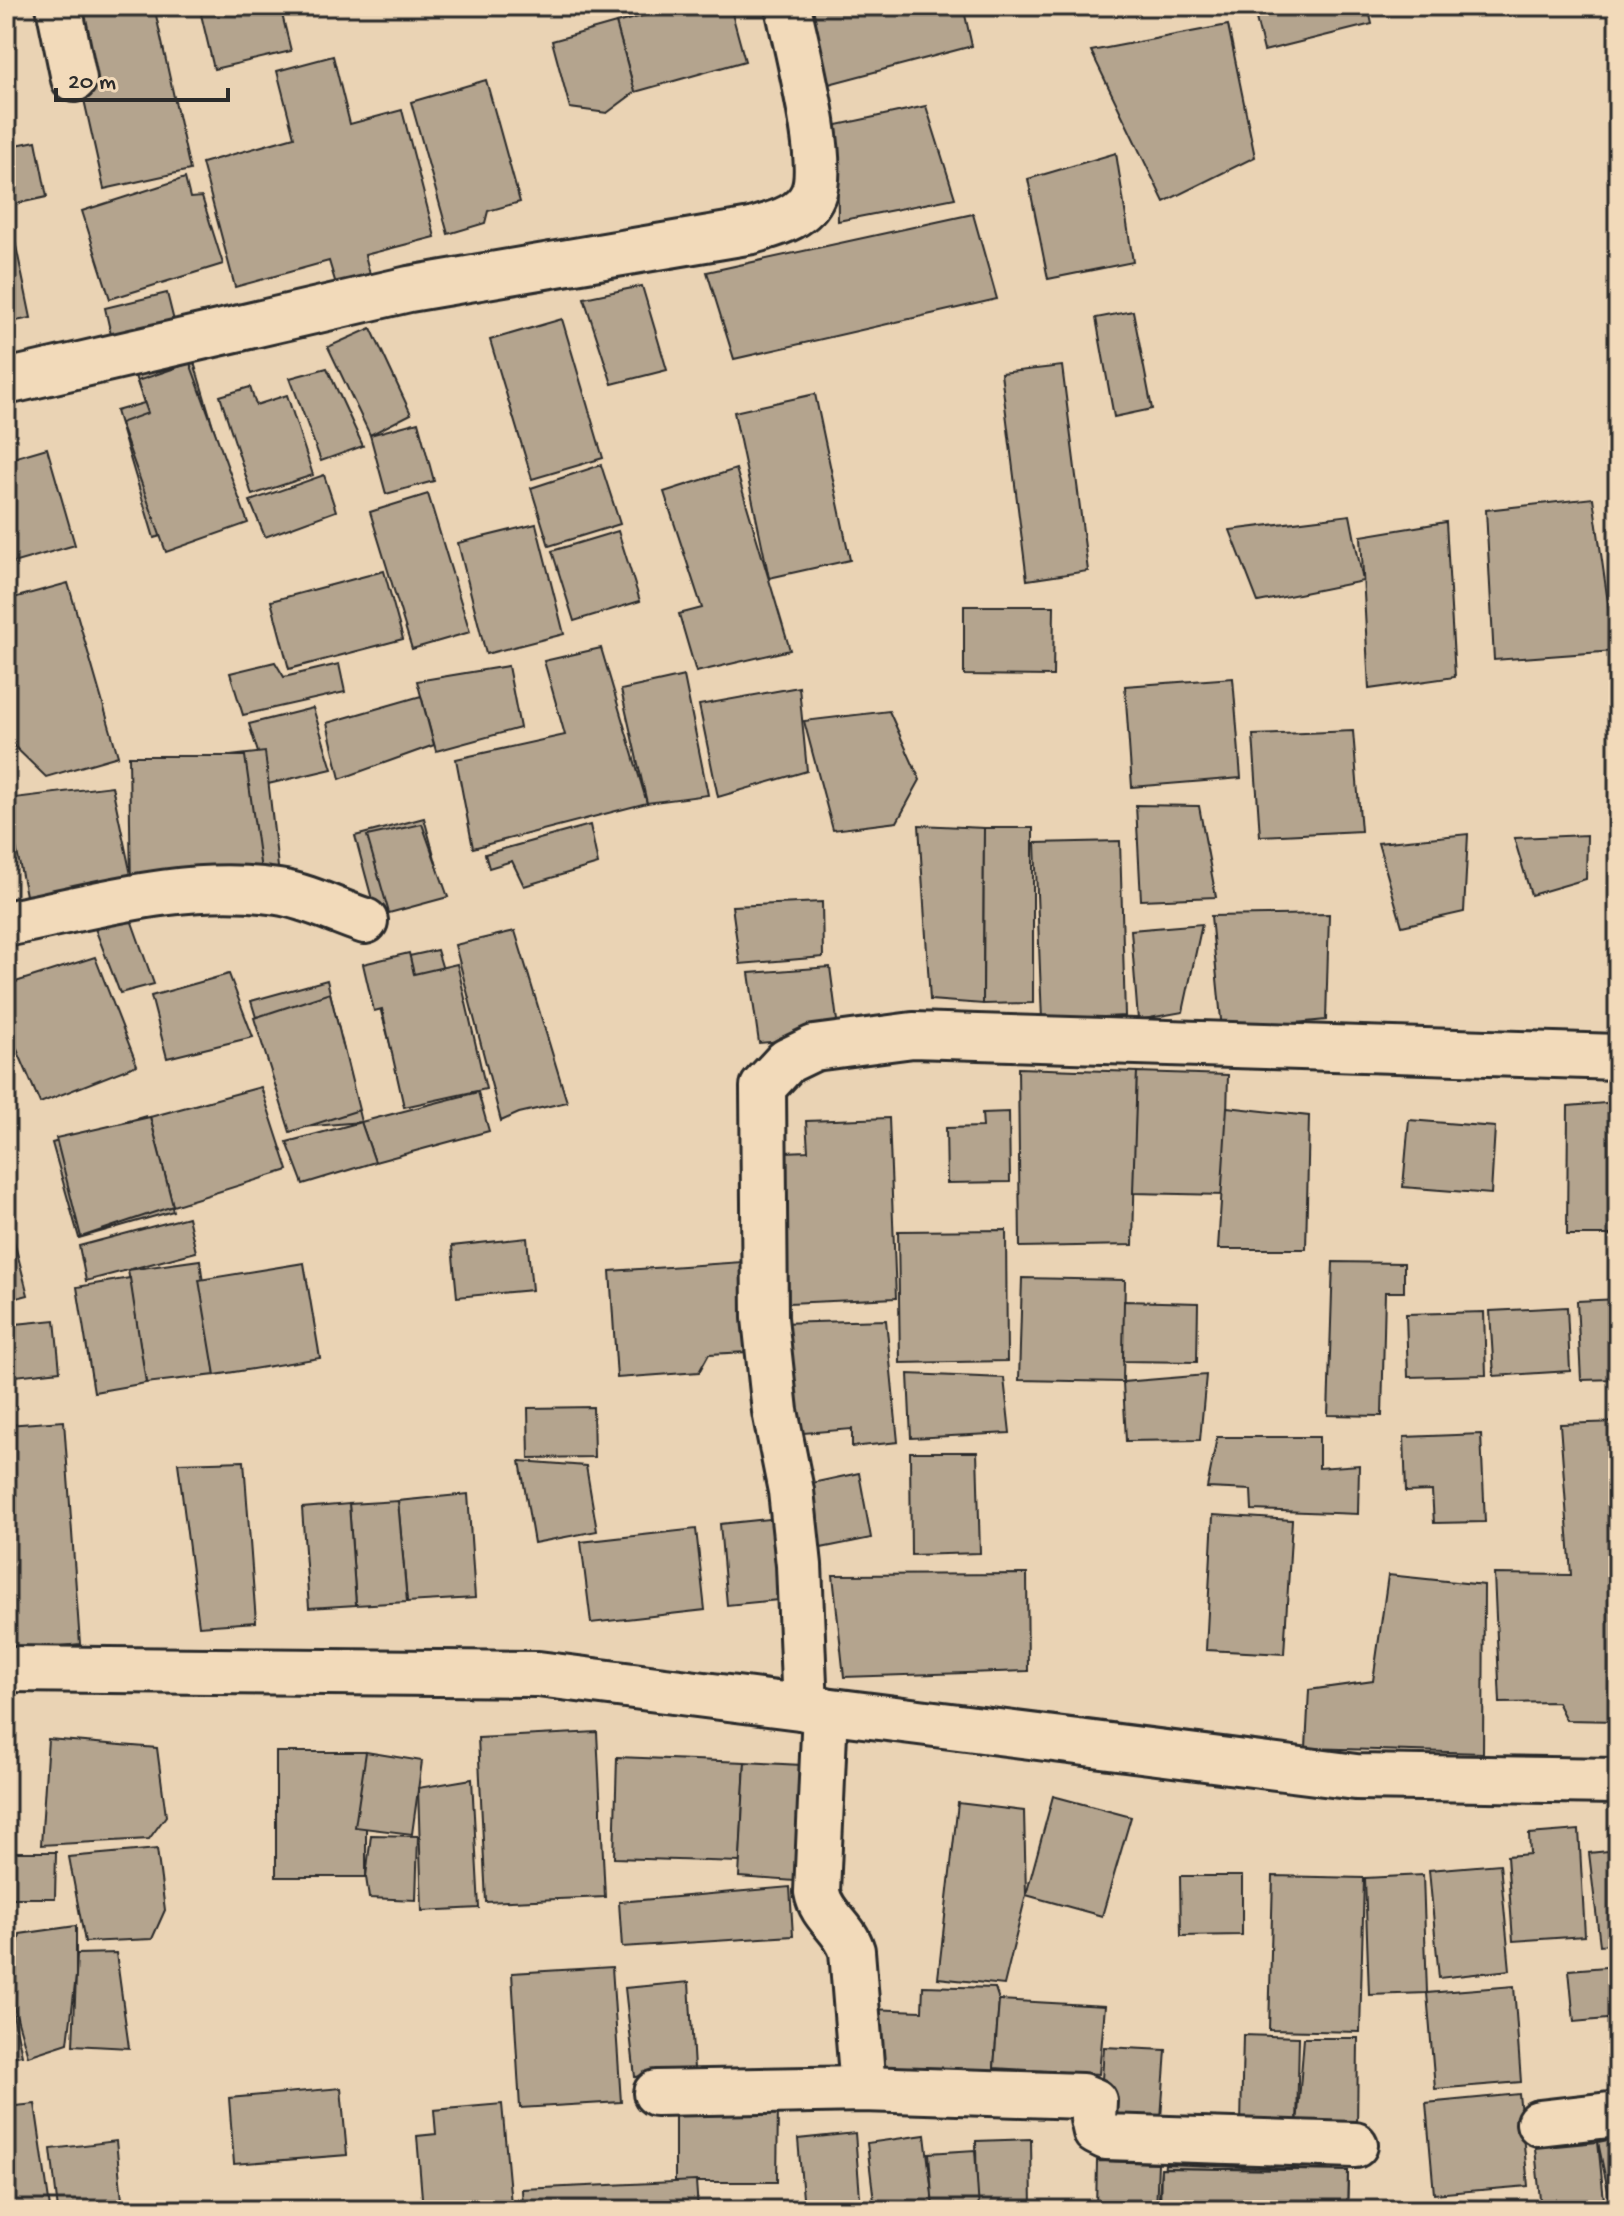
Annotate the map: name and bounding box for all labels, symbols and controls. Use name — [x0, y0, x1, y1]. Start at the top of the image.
scale bar — [56, 52, 228, 102]
text: 20 m — [68, 69, 116, 98]

